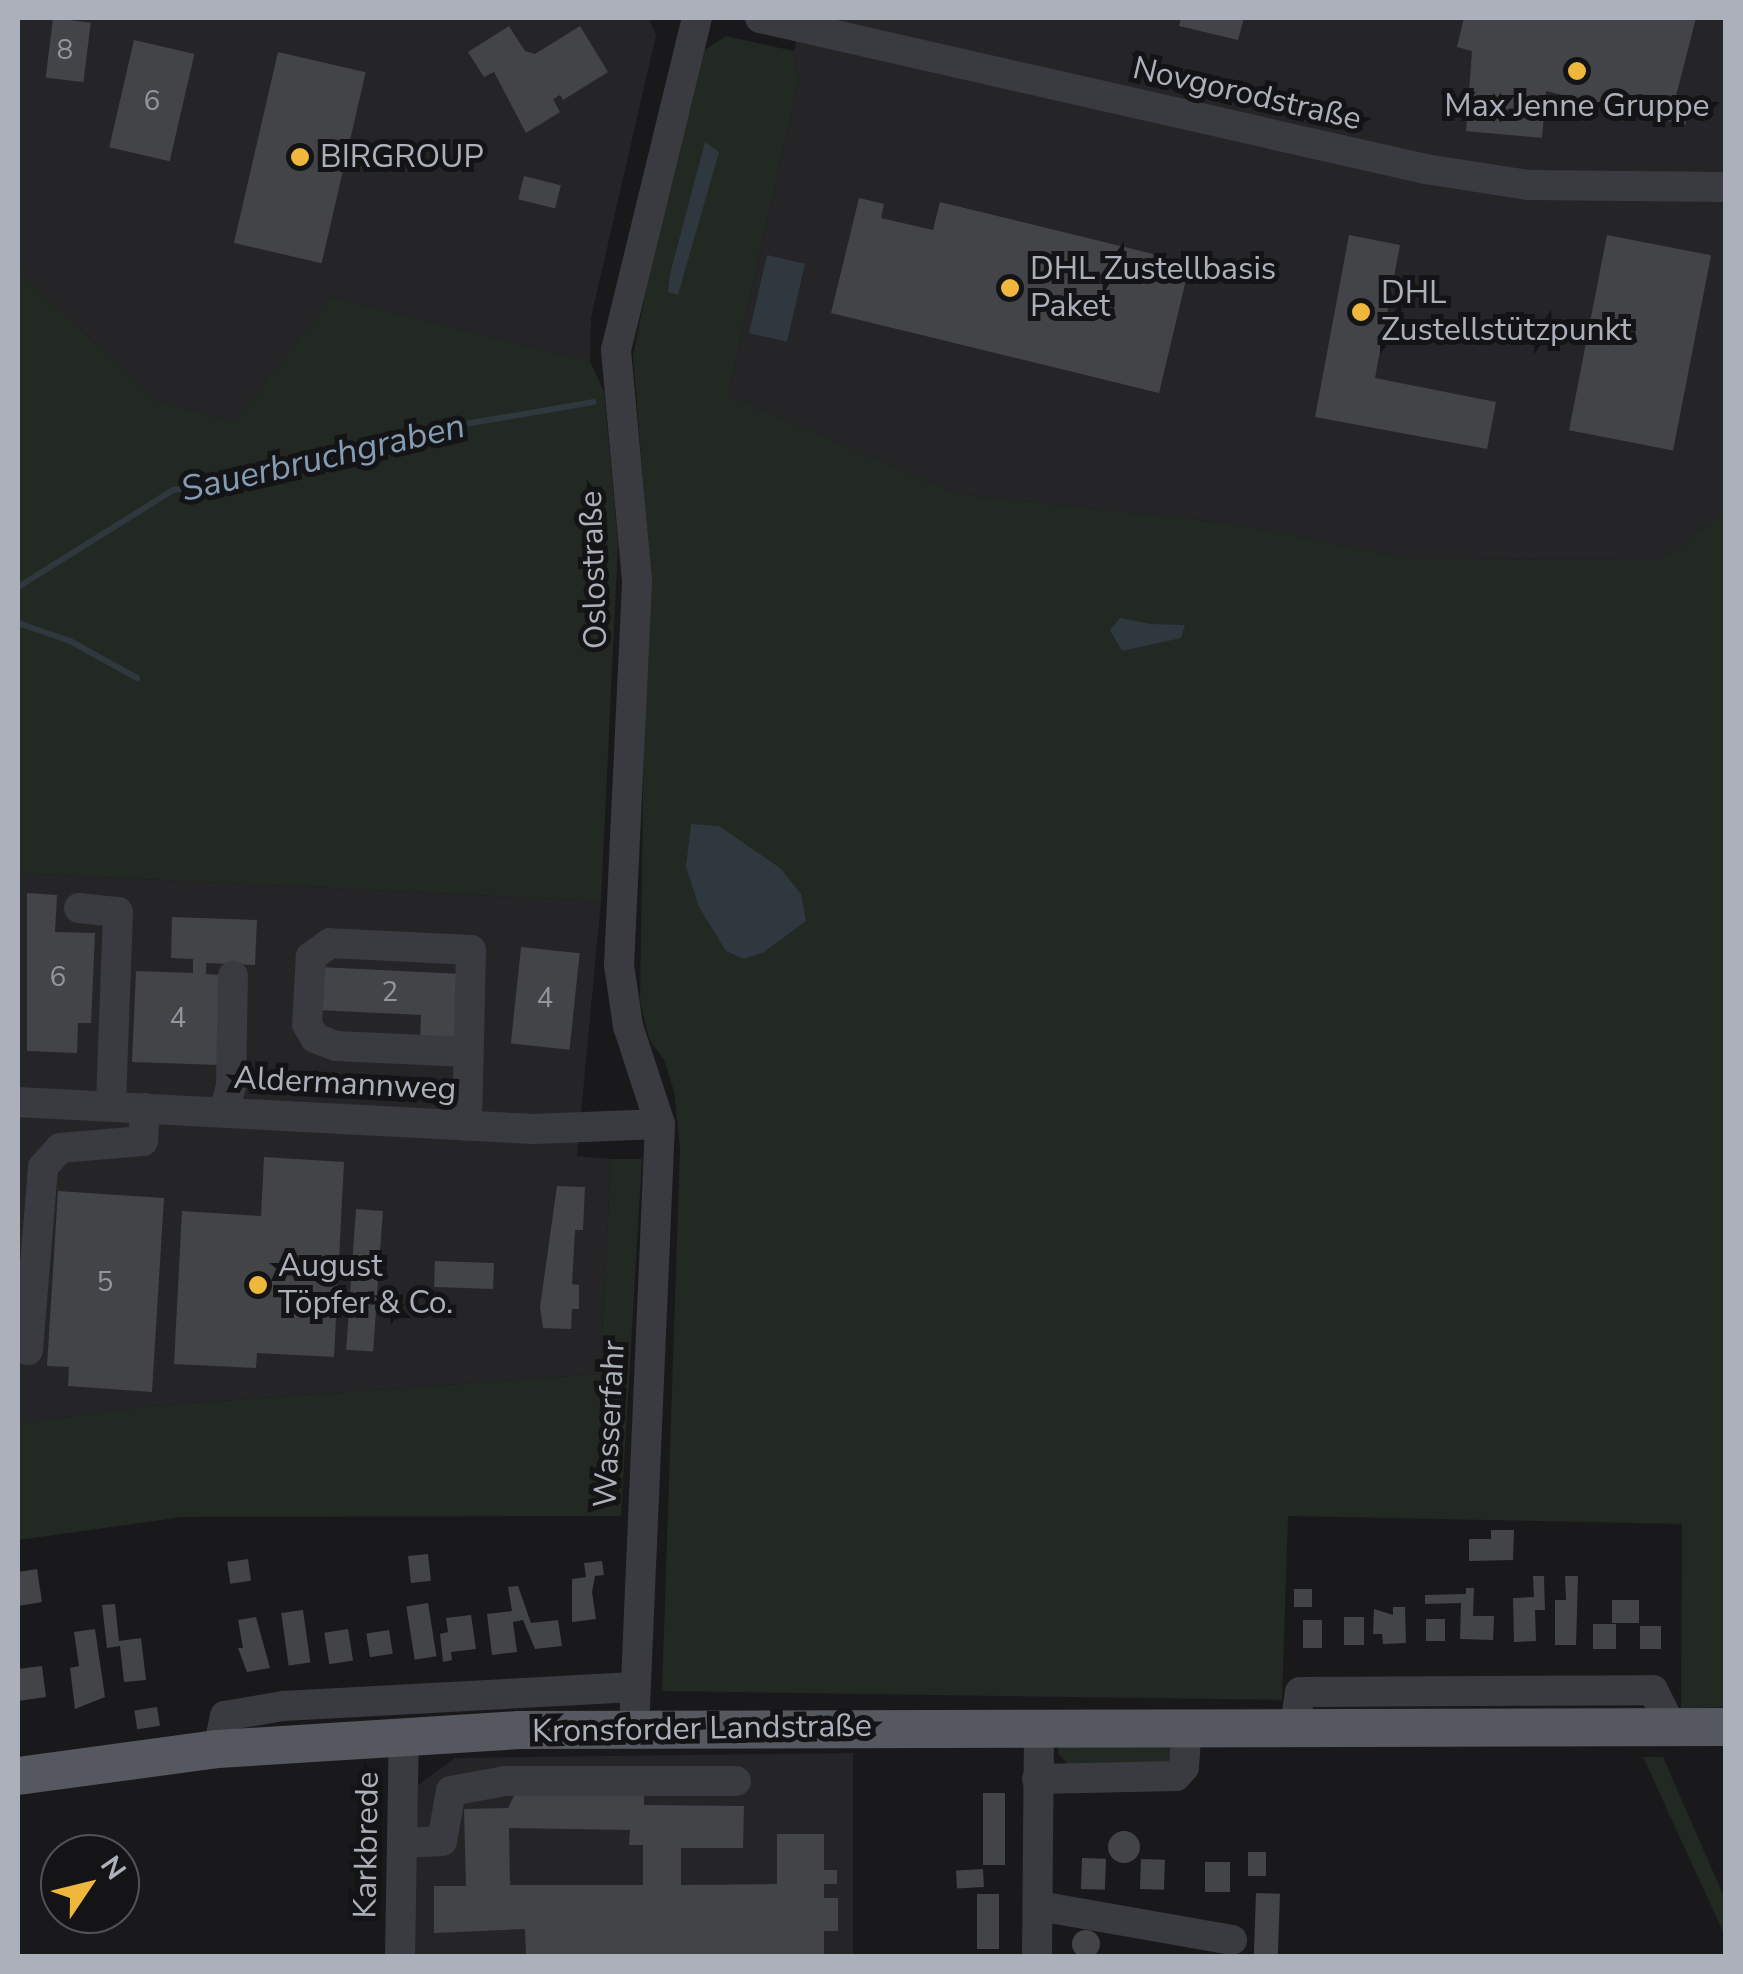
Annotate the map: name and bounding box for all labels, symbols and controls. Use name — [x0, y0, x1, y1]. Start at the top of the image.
house number: 8 — [57, 33, 73, 67]
street label: Novgorodstraße — [1129, 49, 1365, 139]
marker: Max Jenne Gruppe — [1566, 60, 1588, 82]
house number: 6 — [144, 84, 160, 118]
place label: Max Jenne Gruppe — [1444, 87, 1710, 125]
place label: BIRGROUP — [320, 138, 484, 176]
marker: BIRGROUP — [289, 146, 311, 168]
place label: DHL Zustellbasis Paket — [1030, 251, 1276, 326]
place label: DHL Zustellstützpunkt — [1381, 275, 1632, 350]
marker: DHL Zustellbasis Paket — [999, 277, 1021, 299]
marker: DHL Zustellstützpunkt — [1350, 301, 1372, 323]
water label: Sauerbruchgraben — [177, 405, 469, 511]
street label: Oslostraße — [572, 490, 616, 650]
house number: 6 — [50, 960, 66, 994]
house number: 2 — [382, 975, 398, 1009]
house number: 4 — [537, 981, 553, 1015]
house number: 4 — [170, 1001, 186, 1035]
street label: Aldermannweg — [233, 1059, 457, 1109]
place label: August Töpfer & Co. — [278, 1248, 453, 1323]
house number: 5 — [97, 1265, 113, 1299]
marker: August Töpfer & Co. — [247, 1274, 269, 1296]
street label: Wasserfahr — [586, 1339, 634, 1509]
street label: Kronsforder Landstraße — [532, 1707, 872, 1751]
street label: Karkbrede — [347, 1771, 387, 1919]
north arrow — [40, 1834, 140, 1934]
text: N — [91, 1848, 135, 1887]

